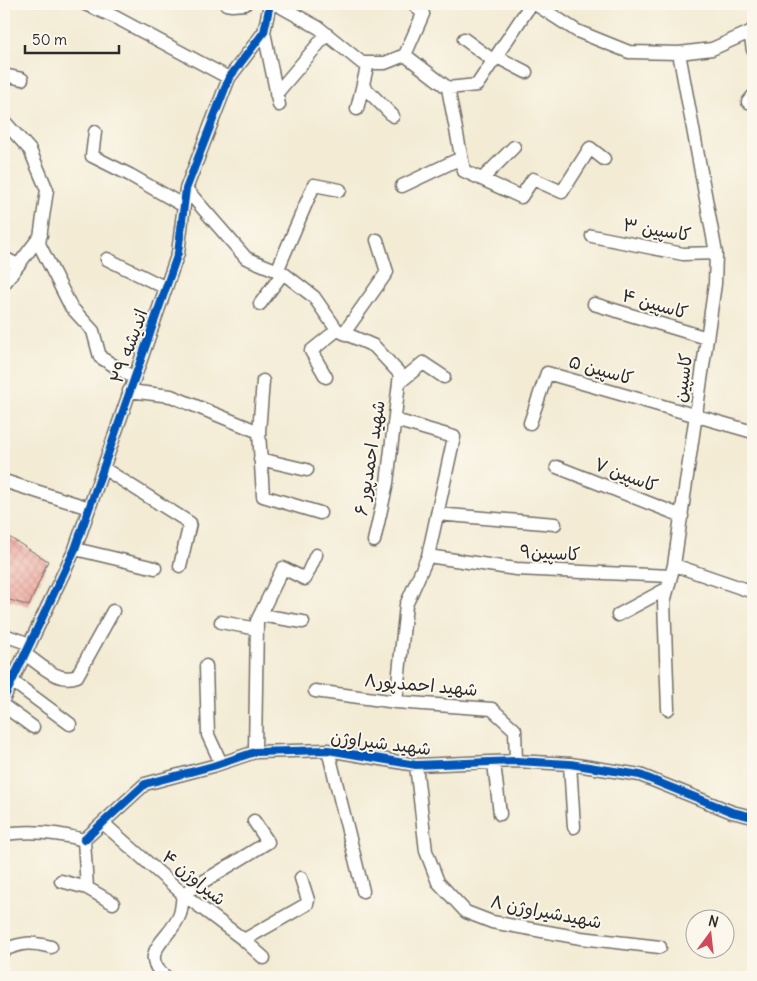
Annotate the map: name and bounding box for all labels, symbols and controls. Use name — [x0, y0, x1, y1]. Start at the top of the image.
scale bar — [25, 22, 119, 54]
text: 50 m — [32, 30, 67, 49]
street label: کاسپین ۳ — [621, 213, 693, 247]
street label: کاسپین ۴ — [619, 283, 691, 325]
street label: اندیشه ۲۹ — [105, 306, 153, 386]
street label: کاسپین ۵ — [566, 349, 636, 391]
street label: کاسپین — [668, 352, 698, 404]
street label: شهید احمدپور ۶ — [349, 399, 391, 517]
street label: کاسپین ۷ — [591, 452, 661, 498]
street label: کاسپین۹ — [519, 539, 581, 567]
street label: شهید احمدپور۸ — [363, 668, 479, 702]
street label: شهید شیراوژن — [330, 725, 433, 760]
street label: شیراوژن ۴ — [158, 845, 231, 910]
street label: شهیدشیراوژن ۸ — [488, 889, 604, 934]
north arrow — [684, 908, 734, 958]
text: N — [706, 911, 720, 931]

